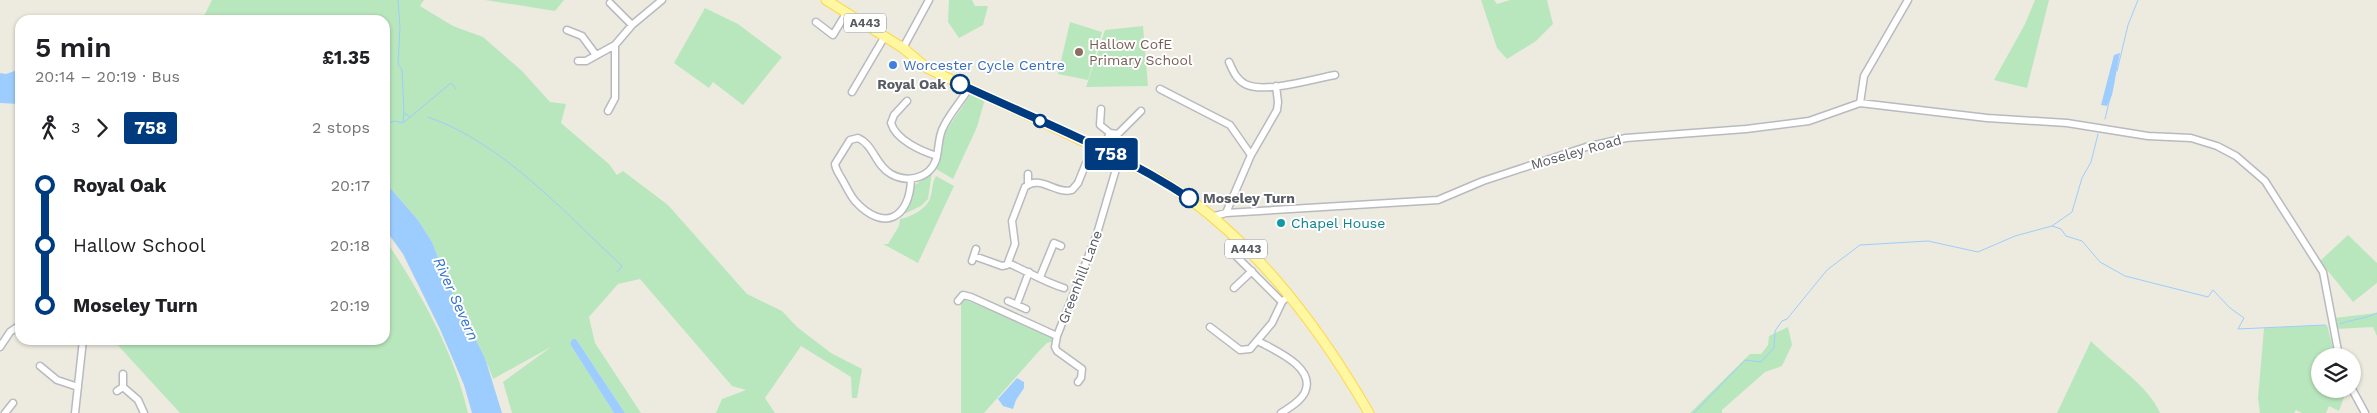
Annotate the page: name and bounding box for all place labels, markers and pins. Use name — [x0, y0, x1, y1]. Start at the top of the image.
place label: Hallow CofE Primary School — [1089, 36, 1193, 68]
marker: Hallow CofE Primary School — [1073, 46, 1085, 58]
place label: Worcester Cycle Centre — [903, 57, 1065, 73]
marker: Worcester Cycle Centre — [887, 59, 899, 71]
marker: Royal Oak — [950, 74, 970, 94]
place label: Royal Oak — [877, 76, 946, 92]
unlabelled marker — [1033, 114, 1047, 128]
marker: Moseley Turn — [1179, 188, 1199, 208]
place label: Moseley Turn — [1203, 190, 1295, 206]
place label: Chapel House — [1291, 215, 1385, 231]
marker: Chapel House — [1275, 217, 1287, 229]

